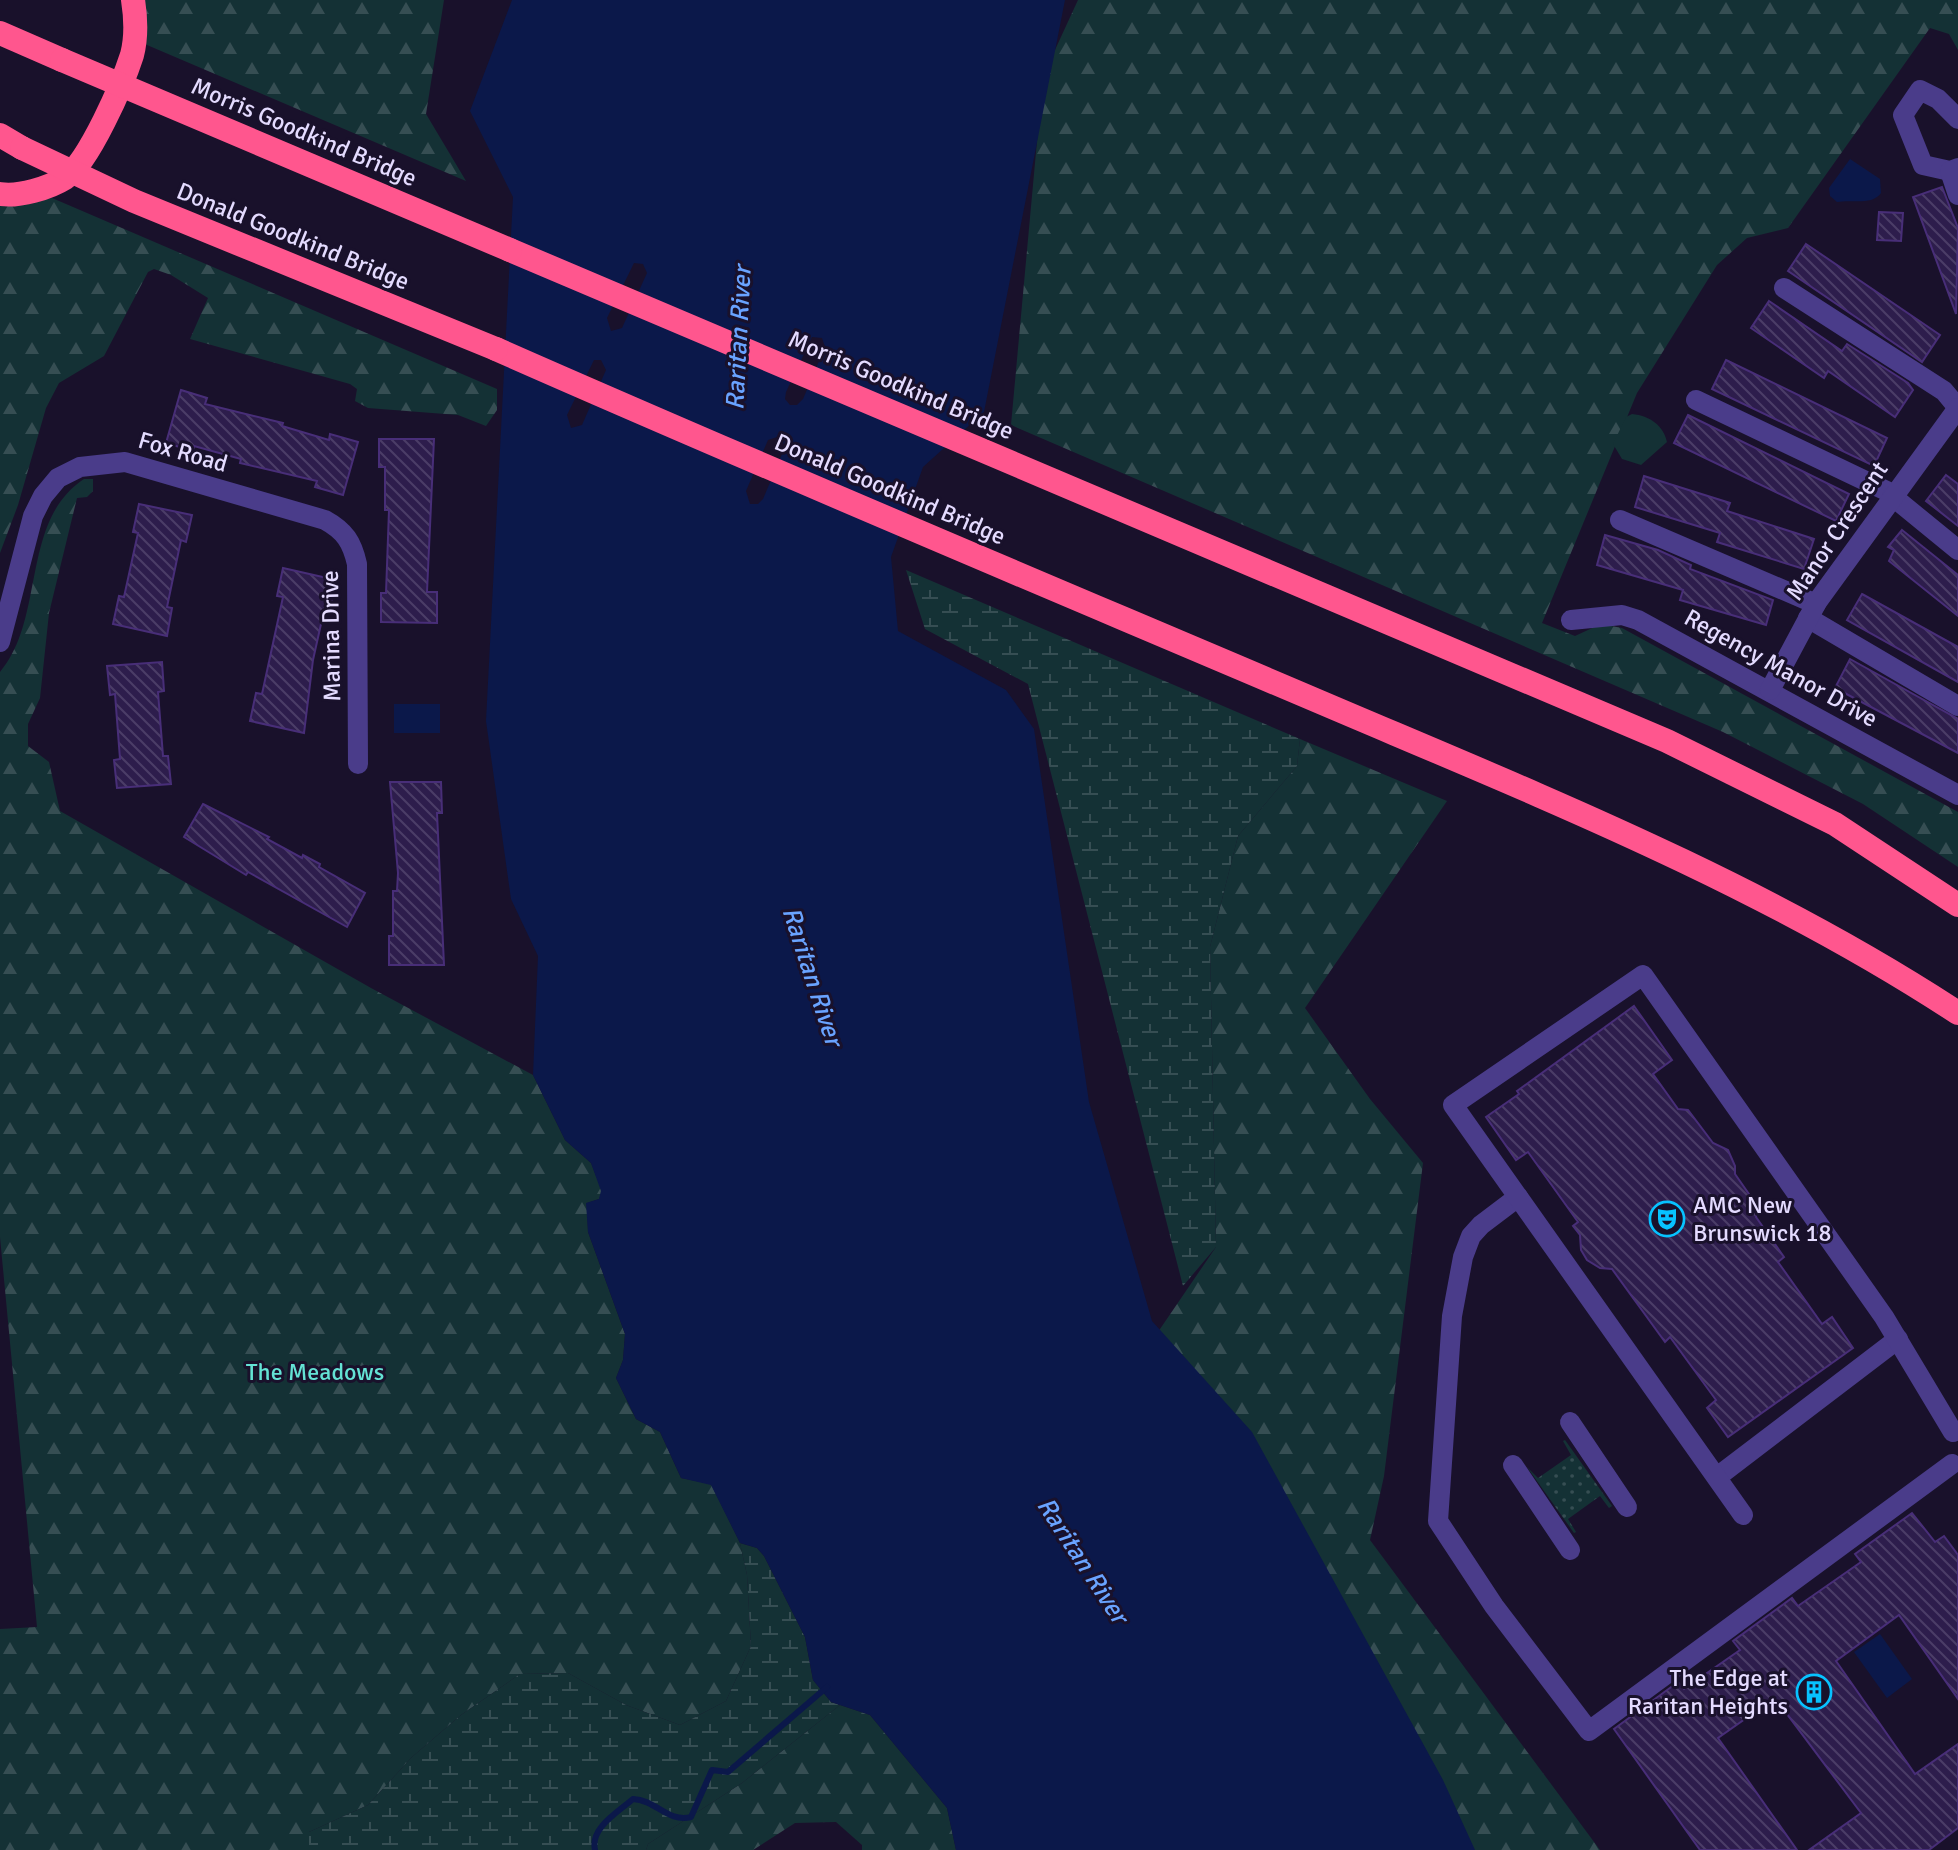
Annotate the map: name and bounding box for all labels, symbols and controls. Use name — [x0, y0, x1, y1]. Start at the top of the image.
street label: Morris Goodkind Bridge — [187, 71, 421, 193]
street label: Donald Goodkind Bridge — [172, 176, 414, 296]
water label: Raritan River — [719, 262, 759, 411]
street label: Morris Goodkind Bridge — [784, 324, 1018, 446]
street label: Fox Road — [135, 425, 231, 479]
street label: Donald Goodkind Bridge — [770, 427, 1010, 551]
street label: Manor Crescent — [1779, 456, 1895, 606]
street label: Marina Drive — [315, 570, 347, 702]
street label: Regency Manor Drive — [1679, 602, 1883, 734]
water label: Raritan River — [775, 903, 851, 1053]
place label: AMC New Brunswick 18 — [1693, 1190, 1831, 1248]
theatre icon: AMC New Brunswick 18 — [1648, 1200, 1686, 1238]
park label: The Meadows — [246, 1357, 384, 1387]
water label: Raritan River — [1029, 1491, 1137, 1633]
place label: The Edge at Raritan Heights — [1628, 1663, 1788, 1721]
building icon: The Edge at Raritan Heights — [1795, 1673, 1833, 1711]

